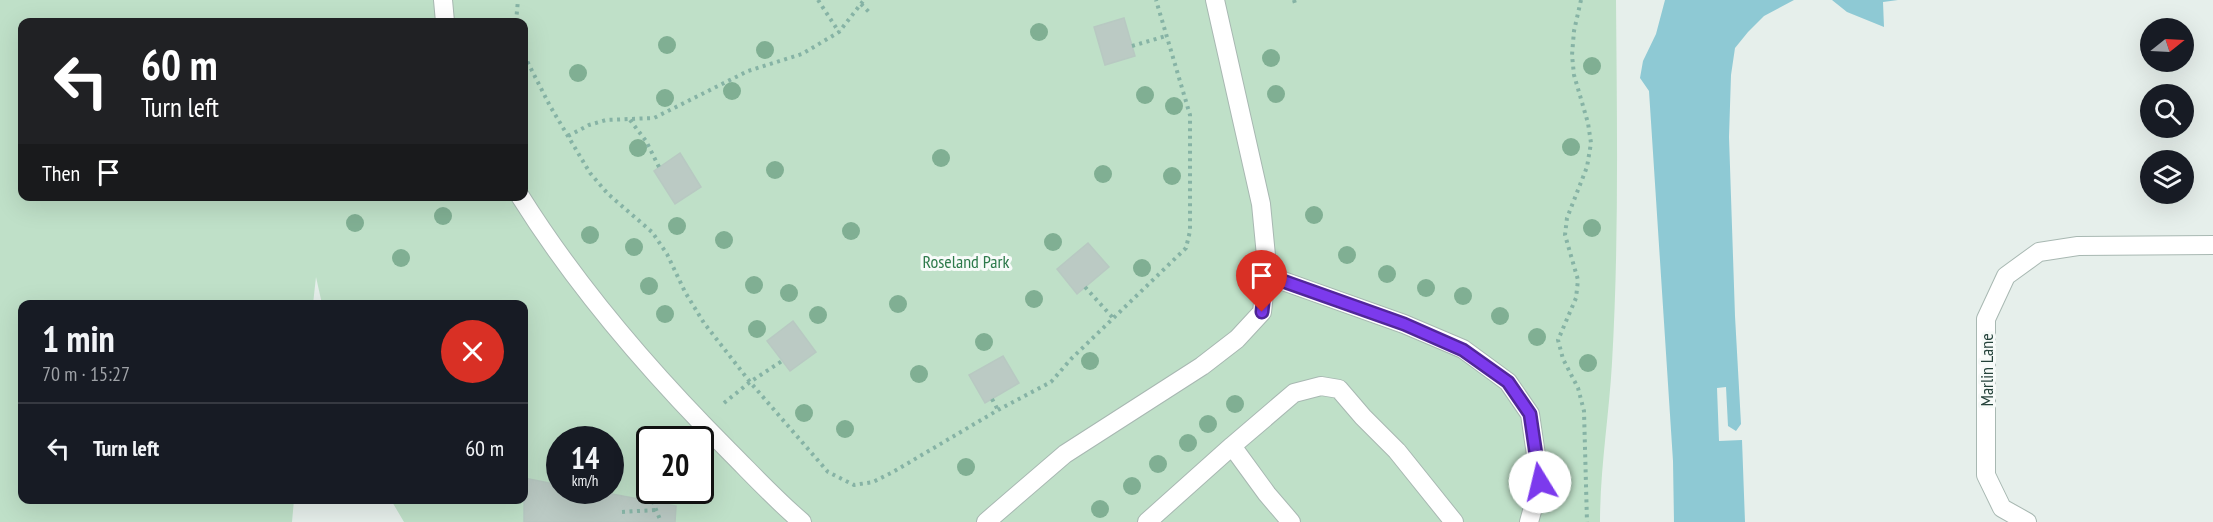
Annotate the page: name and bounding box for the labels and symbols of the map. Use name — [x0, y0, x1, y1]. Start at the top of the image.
north arrow — [2140, 18, 2194, 72]
park label: Roseland Park — [923, 250, 1009, 273]
pin — [1236, 250, 1287, 312]
street label: Marlin Lane — [1975, 333, 1998, 407]
speed limit sign: 20 — [636, 426, 714, 504]
position arrow — [1508, 450, 1572, 514]

